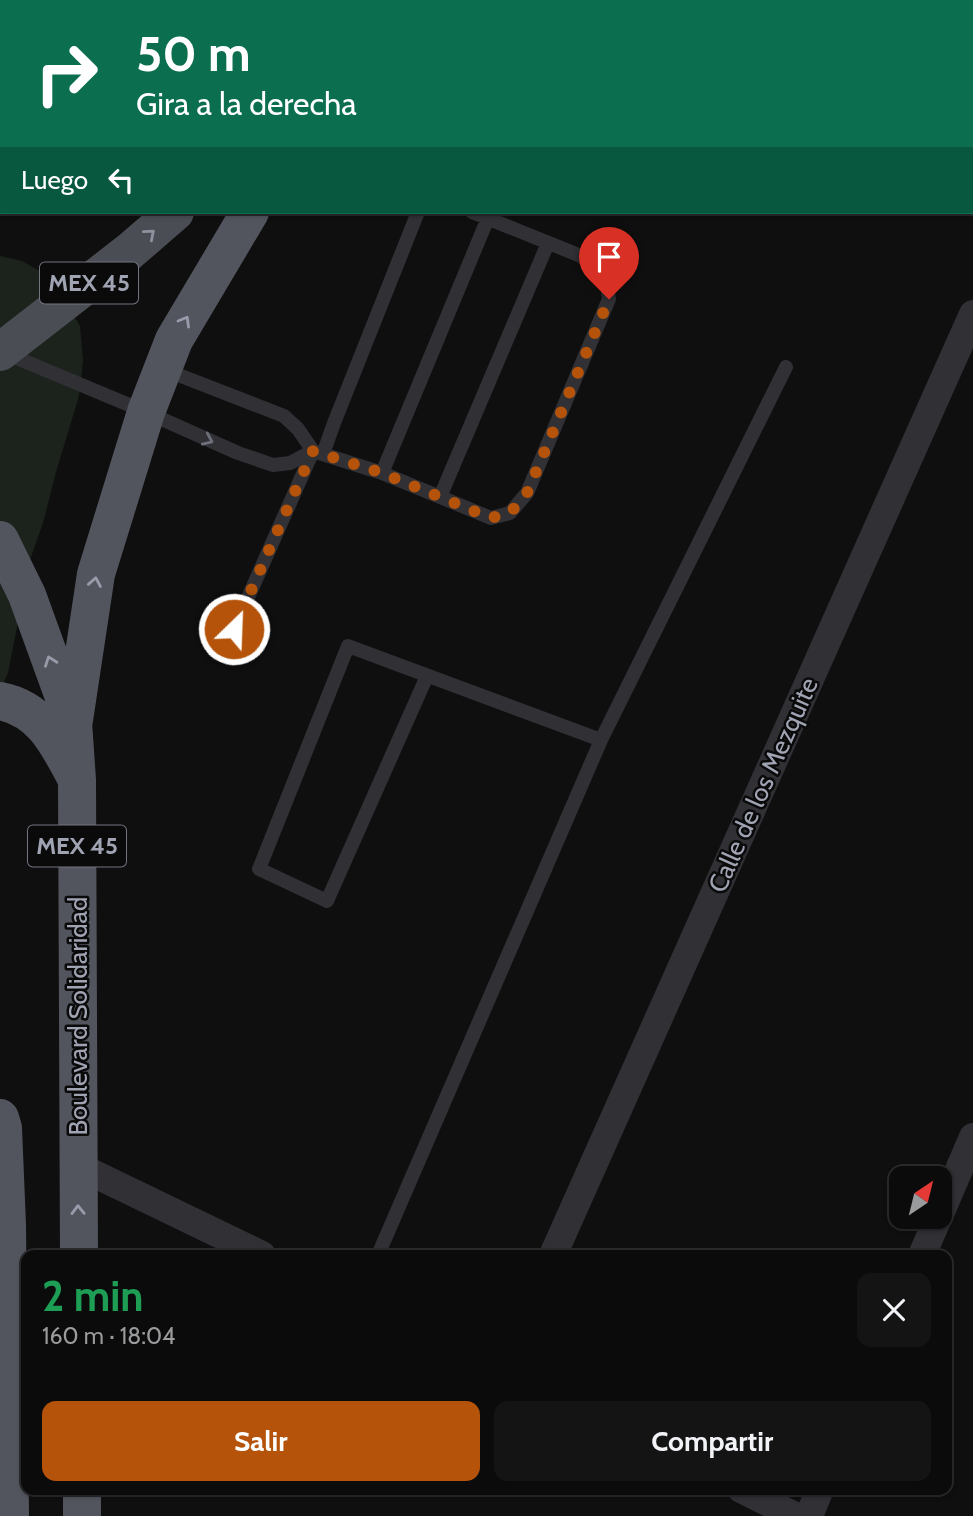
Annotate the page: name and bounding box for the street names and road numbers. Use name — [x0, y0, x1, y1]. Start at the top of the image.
road number: MEX 45 — [40, 262, 138, 304]
street label: Calle de los Mezquite — [701, 673, 825, 897]
road number: MEX 45 — [28, 826, 126, 866]
street label: Boulevard Solidaridad — [62, 896, 94, 1136]

